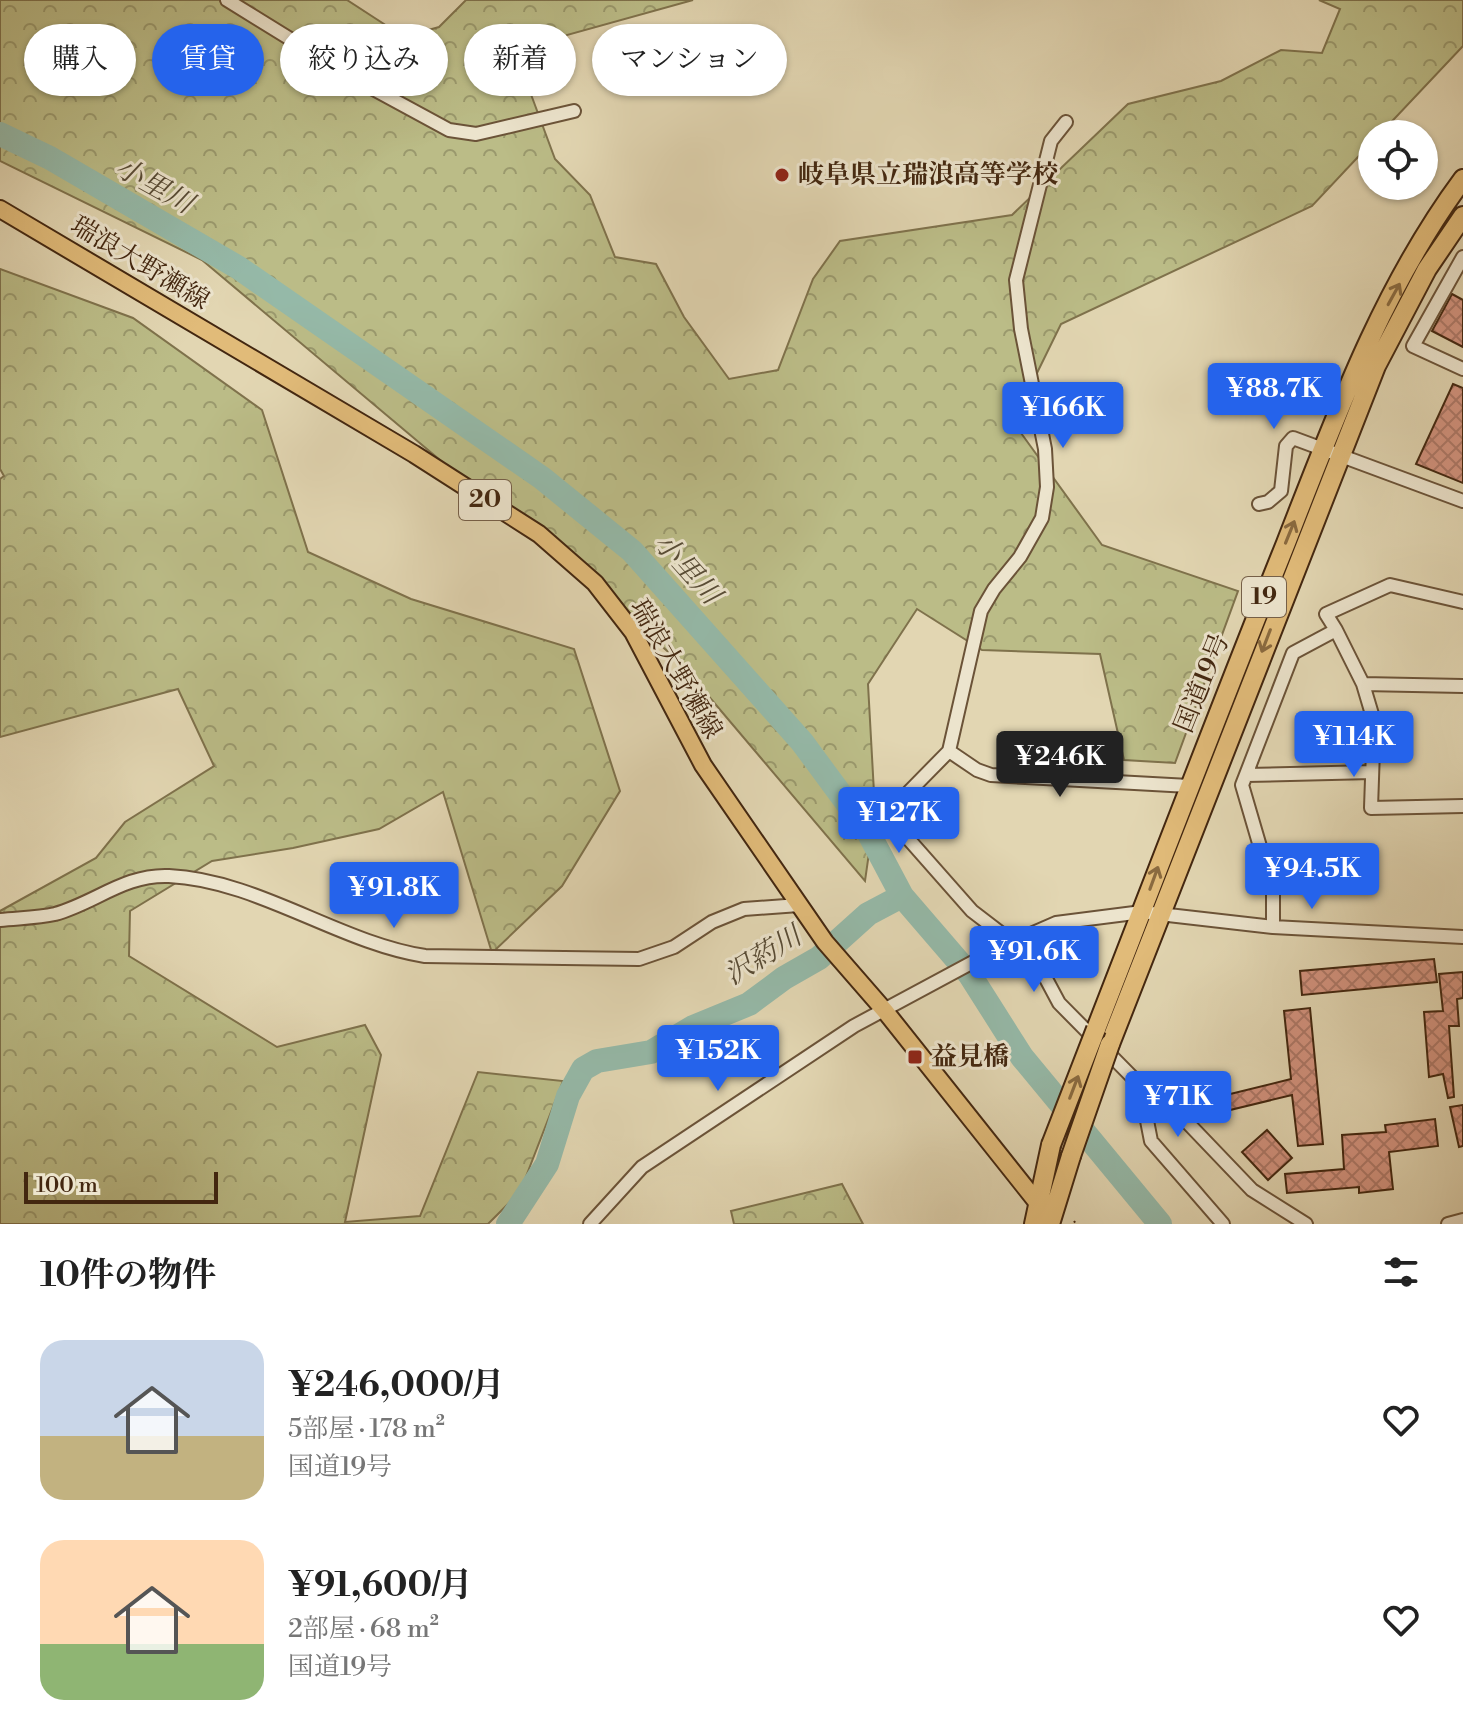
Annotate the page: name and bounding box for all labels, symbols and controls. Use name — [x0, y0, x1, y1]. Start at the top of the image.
chip: 購入 — [24, 24, 136, 96]
chip: 賃貸 — [152, 24, 264, 96]
chip: 絞り込み — [280, 24, 448, 96]
chip: 新着 — [464, 24, 576, 96]
chip: マンション — [592, 24, 787, 96]
map controls — [1358, 120, 1438, 200]
button: locate — [1358, 120, 1438, 200]
water label: 小里川 — [109, 150, 202, 223]
place label: 岐阜県立瑞浪高等学校 — [798, 159, 1058, 191]
marker: 岐阜県立瑞浪高等学校 — [773, 166, 791, 184]
street label: 瑞浪大野瀬線 — [65, 209, 215, 317]
one-way arrow — [1386, 283, 1402, 306]
pin: ¥88.7K — [1209, 363, 1339, 431]
text: ¥88.7K — [1226, 373, 1322, 405]
pin: ¥166K — [1007, 382, 1119, 450]
text: ¥166K — [1020, 392, 1106, 424]
road number: 20 — [459, 480, 511, 520]
one-way arrow — [1284, 520, 1298, 545]
water label: 小里川 — [646, 526, 730, 614]
road number: 19 — [1242, 577, 1286, 617]
street label: 瑞浪大野瀬線 — [623, 593, 729, 745]
one-way arrow — [1258, 628, 1272, 652]
street label: 国道19号 — [1168, 629, 1236, 737]
pin: ¥114K — [1298, 711, 1410, 779]
text: ¥114K — [1312, 721, 1396, 753]
pin: ¥246K — [1004, 731, 1116, 799]
text: ¥246K — [1014, 741, 1106, 773]
pin: ¥127K — [843, 787, 955, 855]
text: ¥127K — [856, 797, 942, 829]
pin: ¥94.5K — [1247, 843, 1377, 911]
text: ¥94.5K — [1263, 853, 1361, 885]
pin: ¥91.8K — [329, 862, 459, 930]
one-way arrow — [1148, 866, 1163, 891]
text: ¥91.8K — [348, 872, 440, 904]
water label: 沢葯川 — [718, 917, 810, 993]
pin: ¥91.6K — [969, 926, 1099, 994]
text: ¥91.6K — [988, 936, 1080, 968]
pin: ¥152K — [662, 1025, 774, 1093]
text: ¥152K — [675, 1035, 761, 1067]
place label: 益見橋 — [931, 1041, 1009, 1073]
marker: 益見橋 — [906, 1048, 924, 1066]
pin: ¥71K — [1131, 1071, 1225, 1139]
one-way arrow — [1068, 1075, 1082, 1100]
text: ¥71K — [1143, 1081, 1213, 1113]
scale bar — [24, 1168, 218, 1204]
text: 100 m — [36, 1172, 98, 1199]
icon: filters — [1379, 1250, 1423, 1294]
text: 10件の物件 — [40, 1255, 216, 1297]
text: ¥246,000/月 — [288, 1365, 505, 1407]
icon: home — [104, 1372, 200, 1468]
icon: heart — [1379, 1398, 1423, 1442]
text: 5部屋 · 178 m² — [288, 1413, 445, 1445]
text: 国道19号 — [288, 1451, 392, 1483]
text: ¥91,600/月 — [288, 1565, 473, 1607]
icon: home — [104, 1572, 200, 1668]
icon: heart — [1379, 1598, 1423, 1642]
text: 2部屋 · 68 m² — [288, 1613, 439, 1645]
text: 国道19号 — [288, 1651, 392, 1683]

